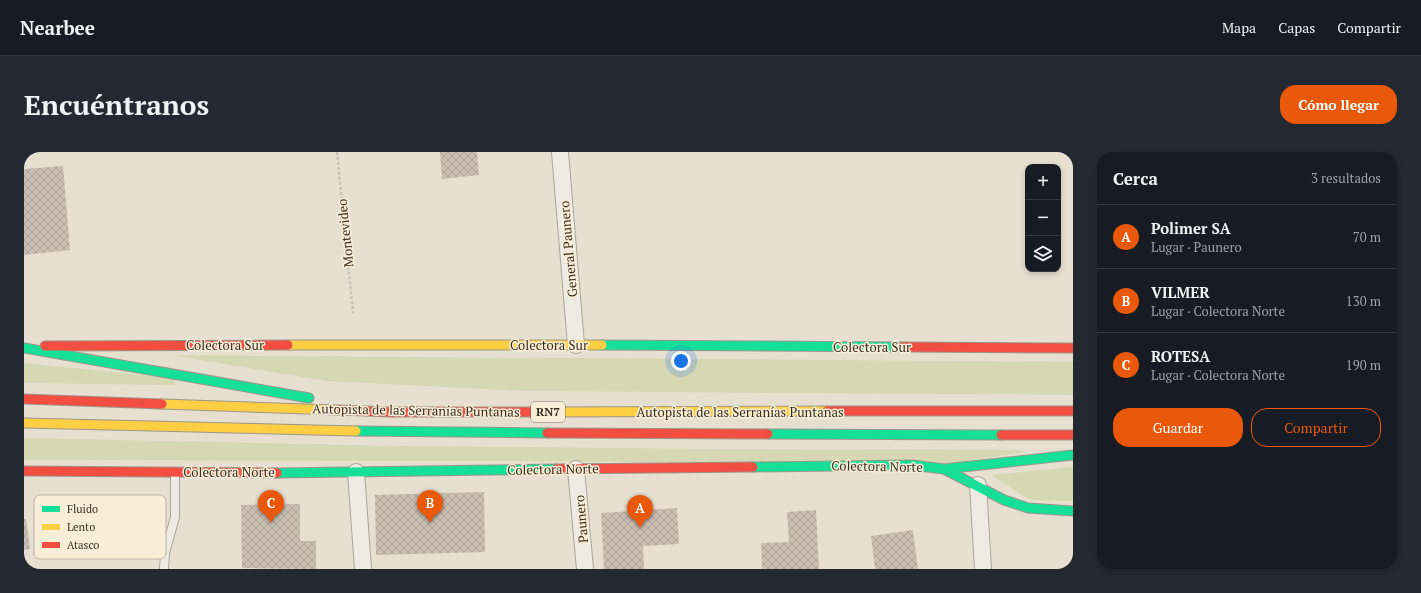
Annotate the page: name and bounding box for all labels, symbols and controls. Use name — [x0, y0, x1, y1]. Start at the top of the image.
text: Nearbee — [20, 15, 95, 40]
text: Mapa — [1222, 18, 1256, 37]
text: Capas — [1278, 18, 1315, 37]
text: Compartir — [1337, 18, 1401, 37]
button: Cómo llegar — [1280, 85, 1397, 124]
text: Encuéntranos — [24, 86, 209, 123]
map controls — [1025, 164, 1061, 272]
button: + — [1025, 164, 1061, 200]
text: Cerca — [1113, 167, 1158, 190]
text: 3 resultados — [1311, 169, 1381, 187]
street label: Montevideo — [332, 198, 358, 268]
street label: General Paunero — [555, 200, 581, 298]
button: − — [1025, 200, 1061, 236]
text: Polimer SA — [1151, 218, 1231, 238]
text: A — [1121, 228, 1131, 246]
text: 70 m — [1353, 228, 1381, 246]
button: layers — [1025, 236, 1061, 272]
text: Lugar · Paunero — [1151, 238, 1242, 256]
text: VILMER — [1151, 282, 1210, 302]
text: B — [1122, 292, 1130, 310]
text: 130 m — [1346, 292, 1381, 310]
text: Lugar · Colectora Norte — [1151, 302, 1285, 320]
street label: Colectora Sur — [186, 336, 264, 354]
street label: Colectora Sur — [510, 336, 588, 354]
street label: Colectora Sur — [833, 338, 911, 356]
text: ROTESA — [1151, 346, 1210, 366]
your location — [671, 351, 691, 371]
text: C — [1122, 356, 1130, 374]
text: 190 m — [1346, 356, 1381, 374]
text: Lugar · Colectora Norte — [1151, 366, 1285, 384]
street label: Autopista de las Serranías Puntanas — [312, 399, 520, 421]
road number: RN7 — [531, 402, 565, 422]
street label: Autopista de las Serranías Puntanas — [636, 403, 844, 421]
button: Guardar — [1113, 408, 1243, 447]
button: Compartir — [1251, 408, 1381, 447]
street label: Colectora Norte — [831, 456, 923, 476]
street label: Colectora Norte — [507, 459, 599, 479]
street label: Colectora Norte — [183, 463, 275, 481]
pin: C — [258, 490, 284, 523]
pin: B — [417, 490, 443, 523]
street label: Paunero — [570, 494, 592, 544]
legend — [34, 495, 166, 559]
pin: A — [627, 495, 653, 528]
text: Fluido — [67, 502, 98, 516]
text: Lento — [67, 520, 95, 534]
text: Atasco — [67, 538, 99, 552]

